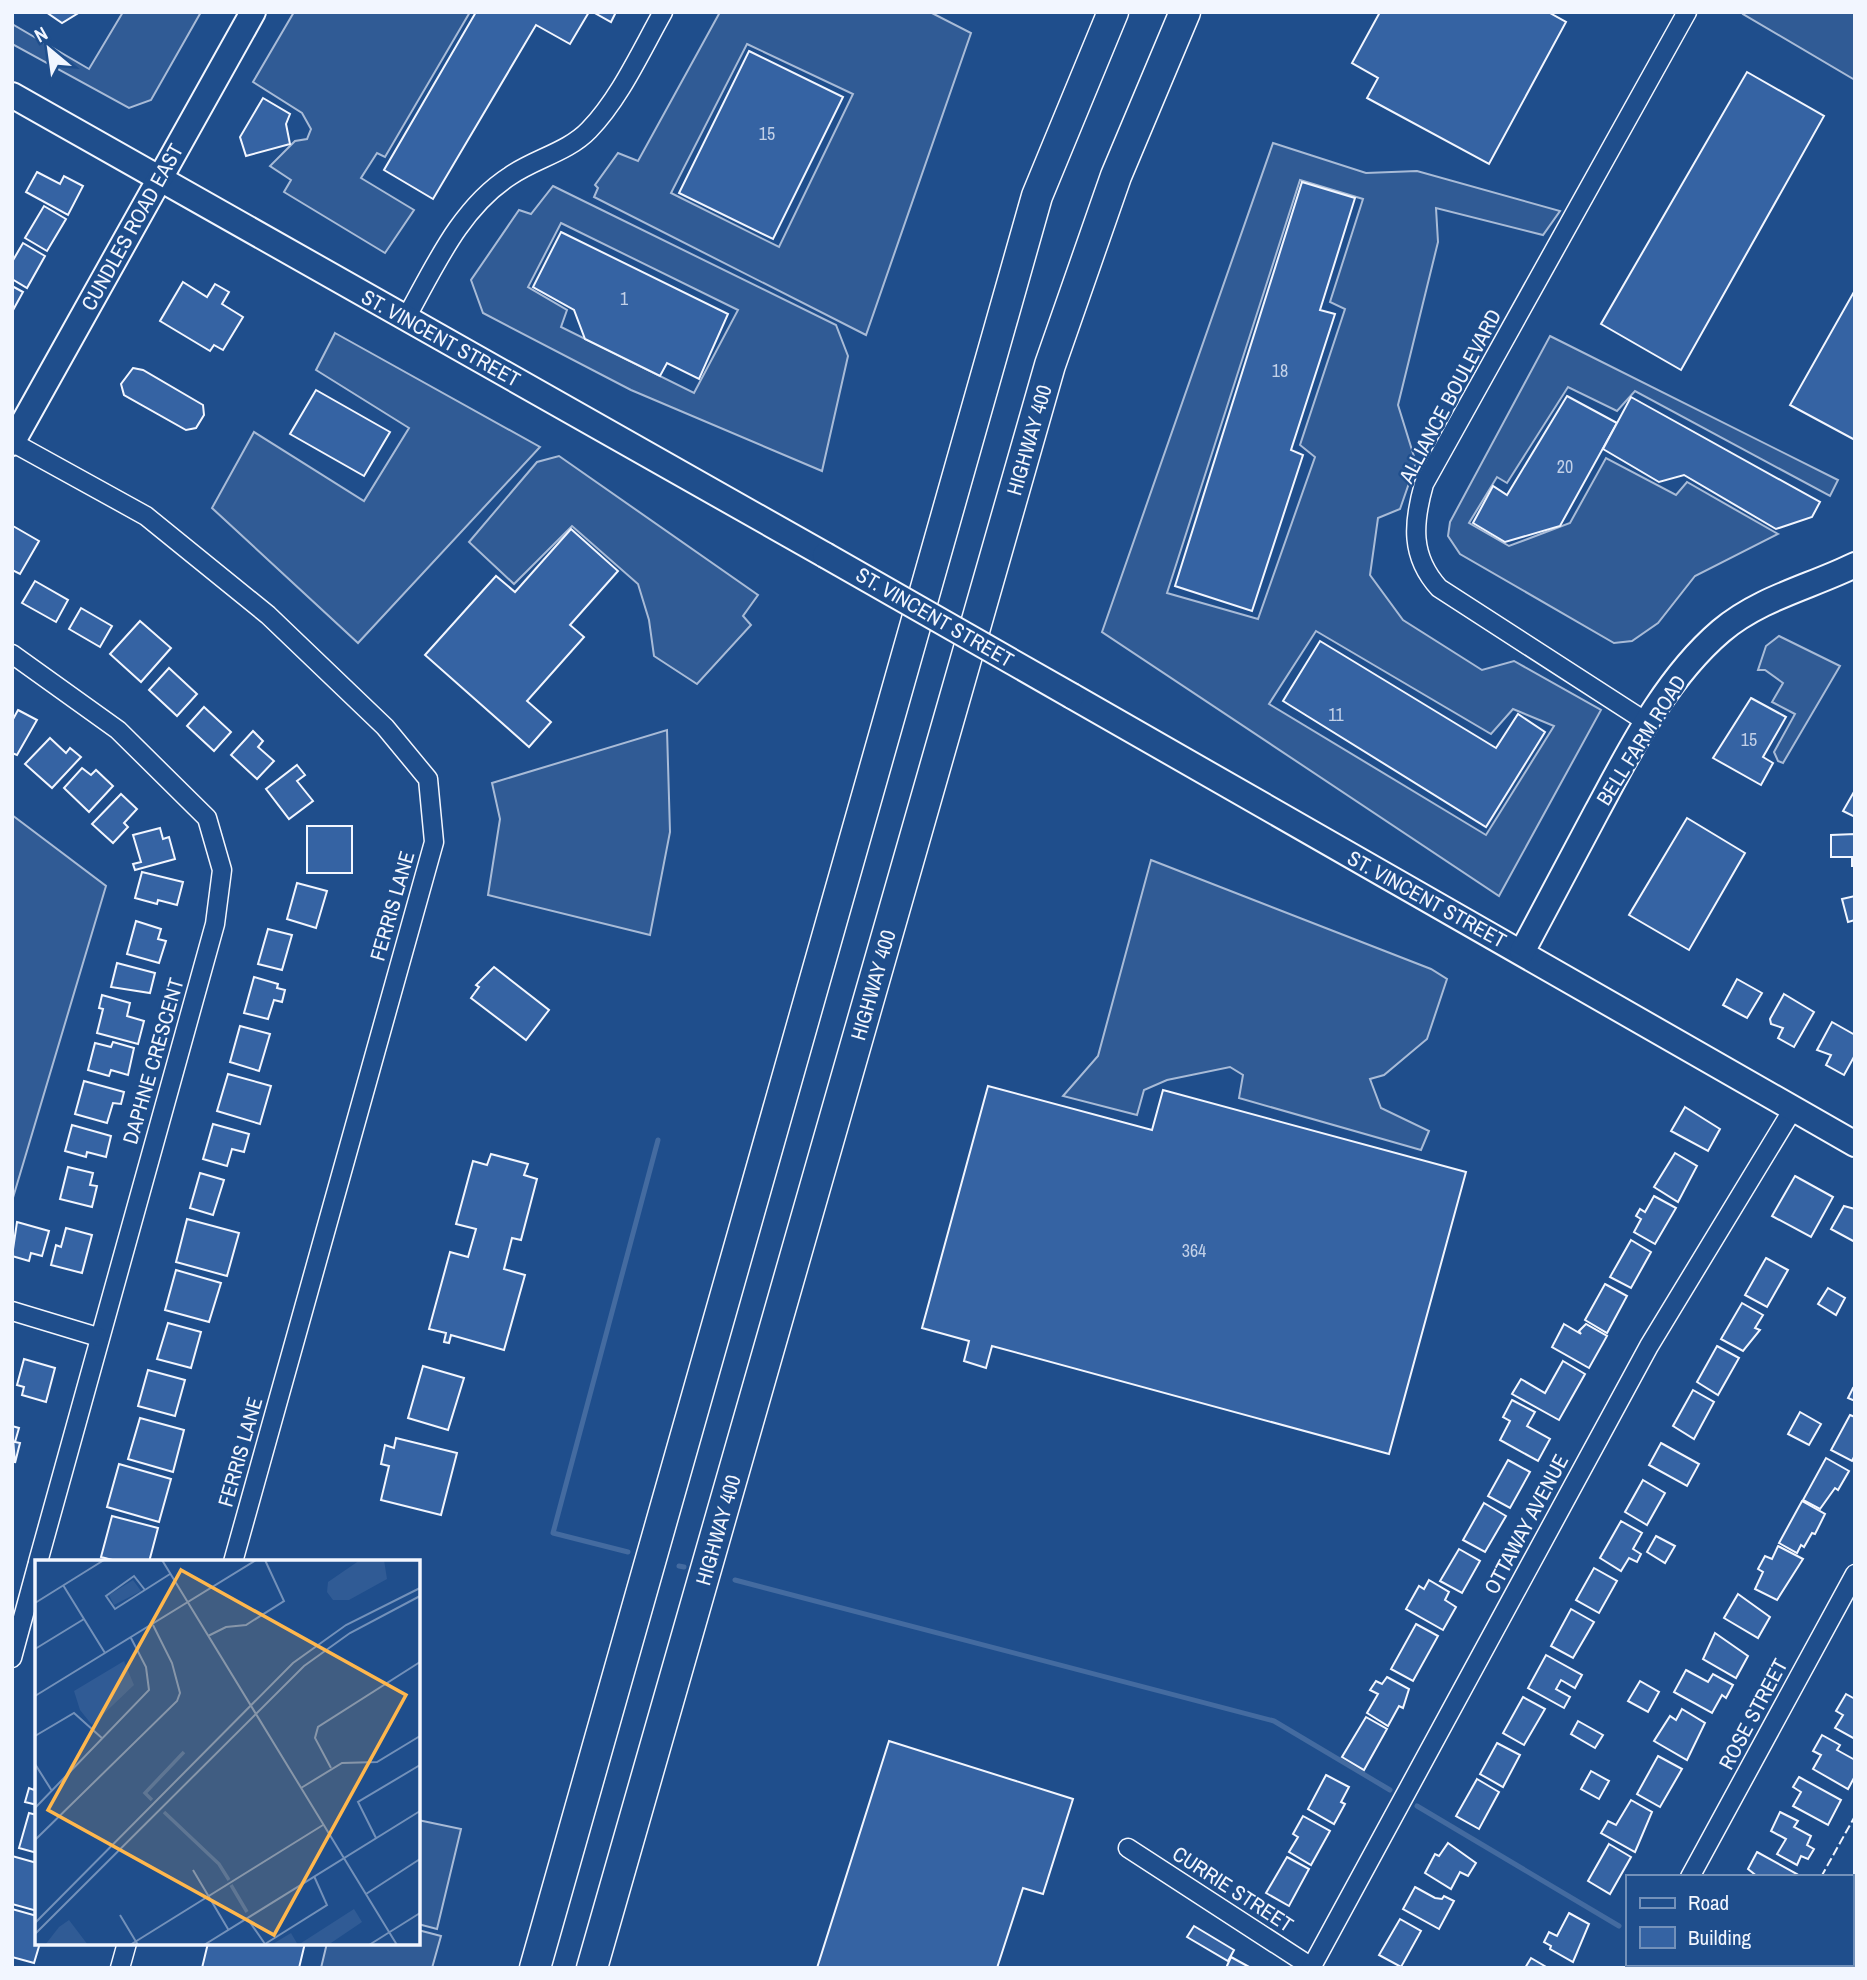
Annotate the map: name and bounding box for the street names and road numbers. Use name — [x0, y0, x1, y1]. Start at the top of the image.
street label: CUNDLES ROAD EAST — [74, 138, 190, 316]
street label: ST. VINCENT STREET — [356, 282, 526, 394]
street label: ALLIANCE BOULEVARD — [1391, 304, 1508, 489]
street label: HIGHWAY 400 — [999, 381, 1059, 499]
street label: ST. VINCENT STREET — [851, 560, 1020, 674]
street label: BELL FARM ROAD — [1589, 669, 1693, 811]
street label: ST. VINCENT STREET — [1342, 843, 1512, 955]
street label: FERRIS LANE — [362, 848, 422, 964]
street label: HIGHWAY 400 — [843, 926, 903, 1044]
street label: DAPHNE CRESCENT — [115, 974, 191, 1147]
street label: FERRIS LANE — [210, 1394, 270, 1510]
street label: OTTAWAY AVENUE — [1477, 1449, 1575, 1599]
street label: HIGHWAY 400 — [688, 1471, 748, 1589]
street label: ROSE STREET — [1712, 1653, 1795, 1774]
street label: CURRIE STREET — [1167, 1839, 1299, 1939]

